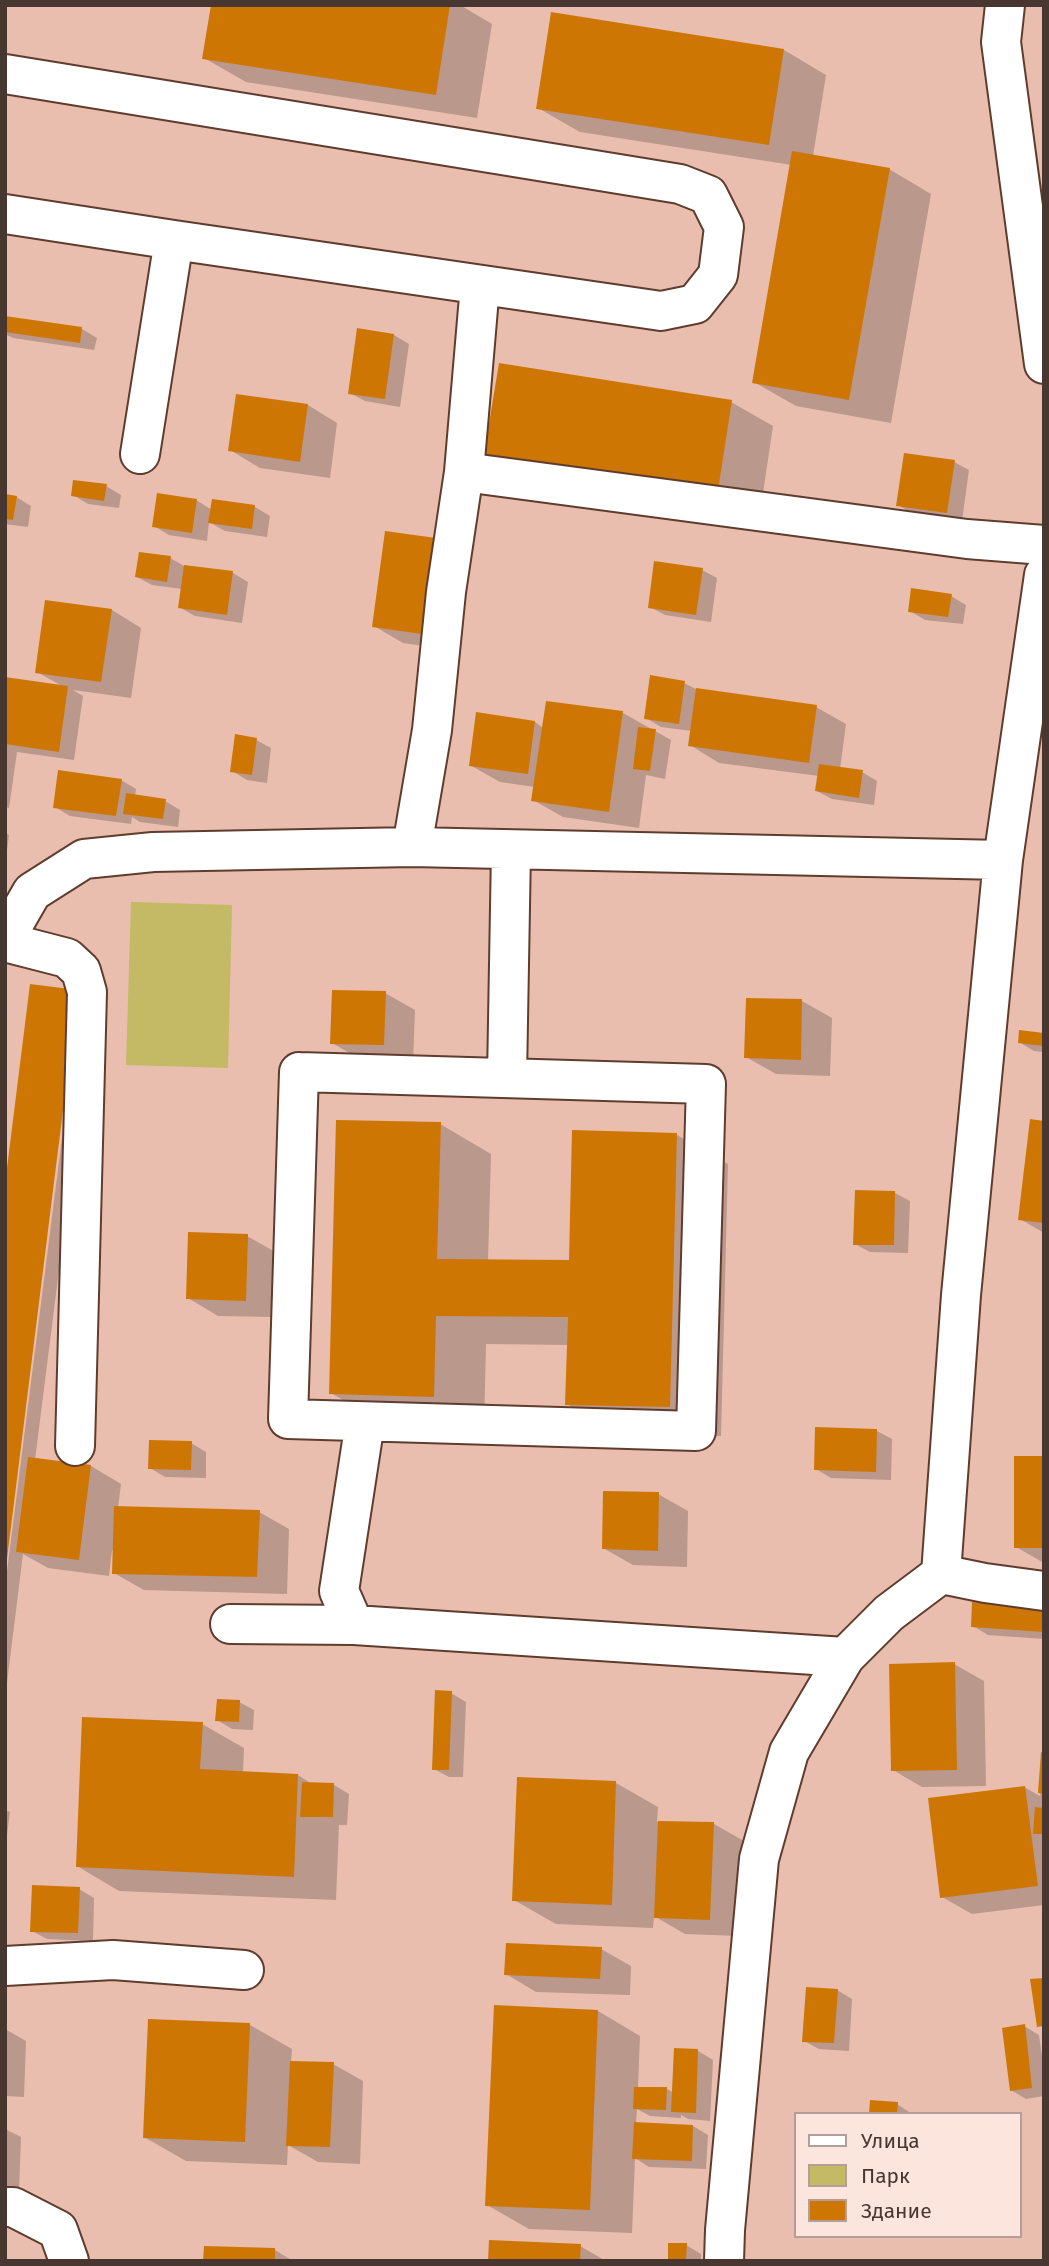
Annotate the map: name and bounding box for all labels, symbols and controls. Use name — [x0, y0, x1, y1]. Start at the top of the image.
legend — [794, 2112, 1021, 2238]
text: Улица — [861, 2128, 920, 2154]
text: Парк — [861, 2163, 910, 2189]
text: Здание — [861, 2198, 932, 2224]

